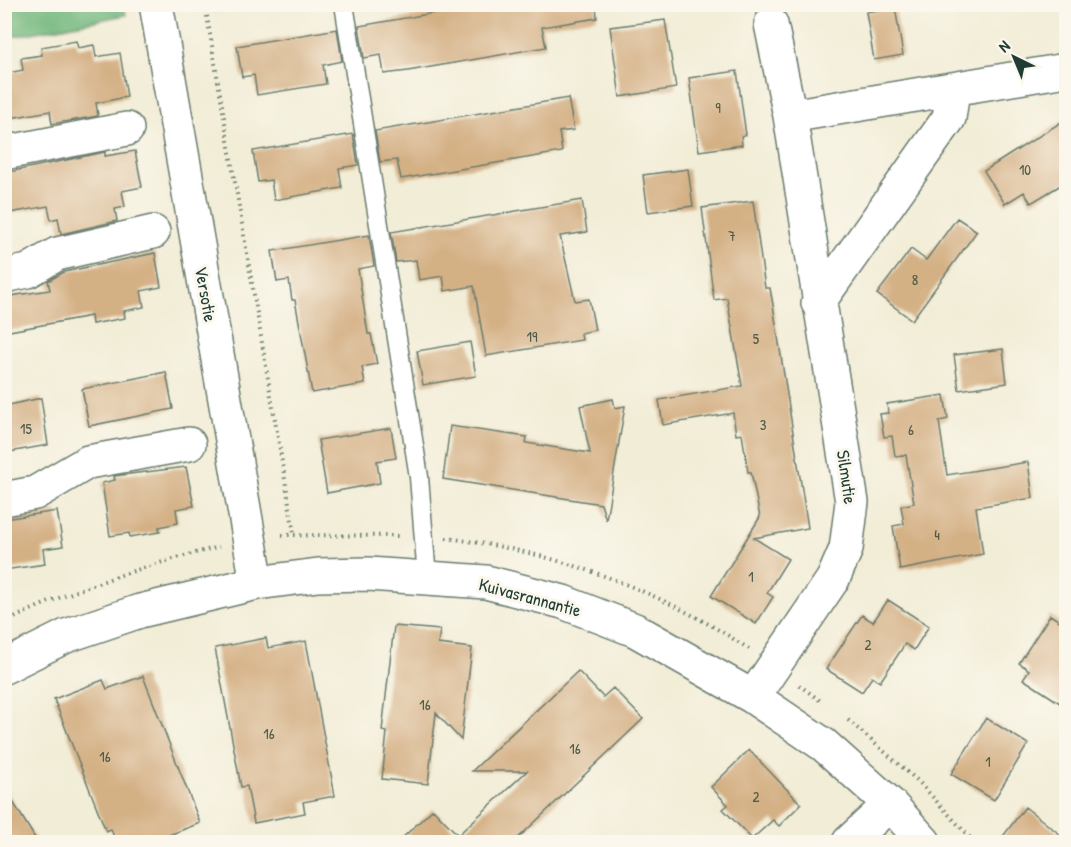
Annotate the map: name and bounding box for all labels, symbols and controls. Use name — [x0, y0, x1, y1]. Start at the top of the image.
north arrow — [984, 27, 1044, 87]
text: N — [993, 35, 1015, 57]
house number: 9 — [715, 97, 721, 118]
house number: 10 — [1019, 159, 1031, 180]
house number: 7 — [728, 225, 736, 246]
street label: Versotie — [189, 264, 223, 324]
house number: 8 — [912, 269, 918, 290]
house number: 19 — [527, 326, 538, 347]
house number: 5 — [753, 328, 760, 349]
house number: 3 — [760, 414, 767, 435]
house number: 15 — [20, 418, 33, 439]
house number: 6 — [908, 419, 914, 440]
street label: Silmutie — [831, 449, 863, 505]
house number: 4 — [934, 524, 940, 545]
house number: 1 — [748, 566, 754, 587]
street label: Kuivasrannantie — [476, 571, 584, 623]
house number: 2 — [864, 634, 872, 655]
house number: 16 — [419, 694, 431, 715]
house number: 16 — [263, 723, 275, 744]
house number: 16 — [569, 738, 581, 759]
house number: 16 — [99, 746, 111, 767]
house number: 1 — [985, 751, 991, 772]
house number: 2 — [752, 786, 760, 807]

